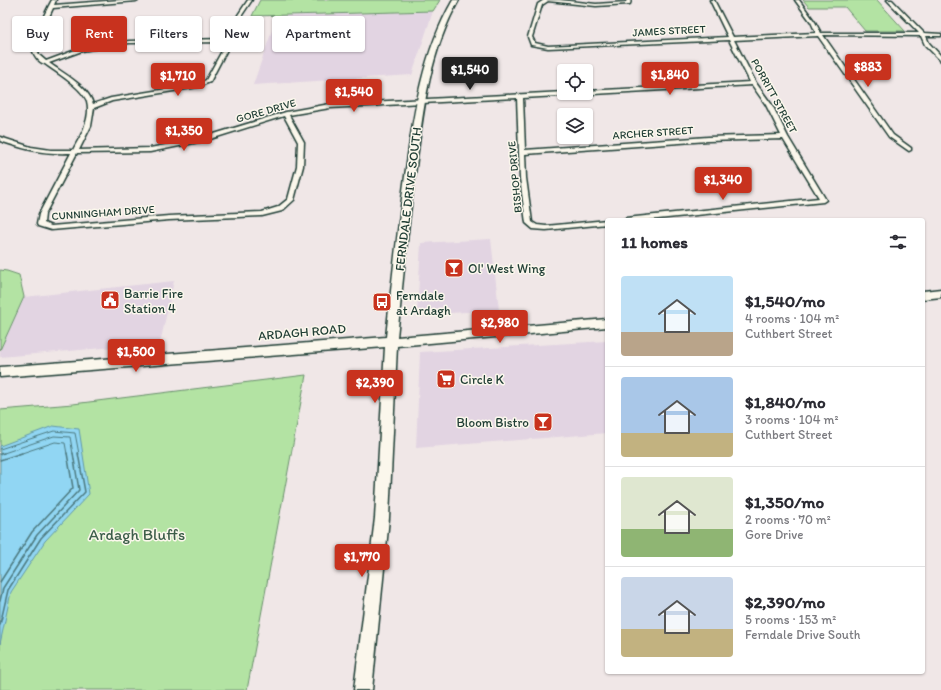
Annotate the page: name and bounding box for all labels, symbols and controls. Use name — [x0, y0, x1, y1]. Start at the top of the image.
chip: Buy — [12, 16, 63, 52]
chip: Rent — [71, 16, 127, 52]
chip: Filters — [135, 16, 202, 52]
chip: New — [210, 16, 264, 52]
chip: Apartment — [272, 16, 365, 52]
street label: JAMES STREET — [632, 23, 707, 39]
pin: $883 — [844, 54, 892, 88]
pin: $1,540 — [437, 57, 503, 91]
street label: PORRITT STREET — [748, 57, 800, 136]
text: $883 — [854, 59, 882, 74]
text: $1,540 — [451, 62, 489, 77]
pin: $1,840 — [637, 62, 703, 96]
pin: $1,710 — [145, 63, 211, 97]
map controls — [557, 64, 593, 144]
button: locate — [557, 64, 593, 100]
text: $1,840 — [651, 67, 689, 82]
text: $1,710 — [160, 68, 196, 83]
pin: $1,540 — [321, 79, 387, 113]
text: $1,540 — [335, 84, 373, 99]
street label: GORE DRIVE — [235, 96, 297, 126]
button: layers — [557, 108, 593, 144]
pin: $1,350 — [151, 118, 217, 152]
text: $1,350 — [165, 123, 203, 138]
street label: ARCHER STREET — [612, 124, 695, 142]
street label: FERNDALE DRIVE SOUTH — [392, 126, 424, 272]
street label: BISHOP DRIVE — [505, 141, 525, 213]
pin: $1,340 — [690, 167, 756, 201]
text: $1,340 — [704, 172, 742, 187]
street label: CUNNINGHAM DRIVE — [51, 203, 155, 223]
icon: filters — [887, 231, 909, 253]
text: 11 homes — [621, 232, 688, 252]
bar icon: Ol' West Wing — [443, 257, 465, 279]
place label: Ol' West Wing — [468, 261, 546, 276]
place label: Barrie Fire Station 4 — [124, 286, 183, 316]
place label: Ferndale at Ardagh — [396, 288, 451, 318]
public building icon: Barrie Fire Station 4 — [99, 289, 121, 311]
bus stop icon: Ferndale at Ardagh — [371, 291, 393, 313]
text: $1,540/mo — [745, 291, 825, 311]
icon: home — [653, 292, 701, 340]
pin: $2,980 — [467, 310, 533, 344]
text: 4 rooms · 104 m² — [745, 311, 839, 326]
text: $2,980 — [481, 315, 519, 330]
street label: ARDAGH ROAD — [258, 321, 347, 343]
text: Cuthbert Street — [745, 326, 832, 341]
pin: $1,500 — [103, 339, 169, 373]
text: $1,500 — [117, 344, 155, 359]
supermarket icon: Circle K — [435, 368, 457, 390]
pin: $2,390 — [342, 370, 408, 404]
place label: Circle K — [460, 372, 505, 387]
text: $2,390 — [356, 375, 394, 390]
text: $1,840/mo — [745, 392, 826, 412]
icon: home — [653, 393, 701, 441]
bar icon: Bloom Bistro — [532, 411, 554, 433]
text: 3 rooms · 104 m² — [745, 412, 838, 427]
place label: Bloom Bistro — [456, 415, 529, 430]
text: Cuthbert Street — [745, 427, 832, 442]
text: $1,350/mo — [745, 492, 824, 512]
icon: home — [653, 493, 701, 541]
text: 2 rooms · 70 m² — [745, 512, 831, 527]
park label: Ardagh Bluffs — [89, 525, 185, 544]
text: Gore Drive — [745, 527, 804, 542]
pin: $1,770 — [329, 544, 395, 578]
text: $1,770 — [344, 549, 380, 564]
text: $2,390/mo — [745, 592, 825, 612]
icon: home — [653, 593, 701, 641]
text: 5 rooms · 153 m² — [745, 612, 836, 627]
text: Ferndale Drive South — [745, 627, 860, 642]

